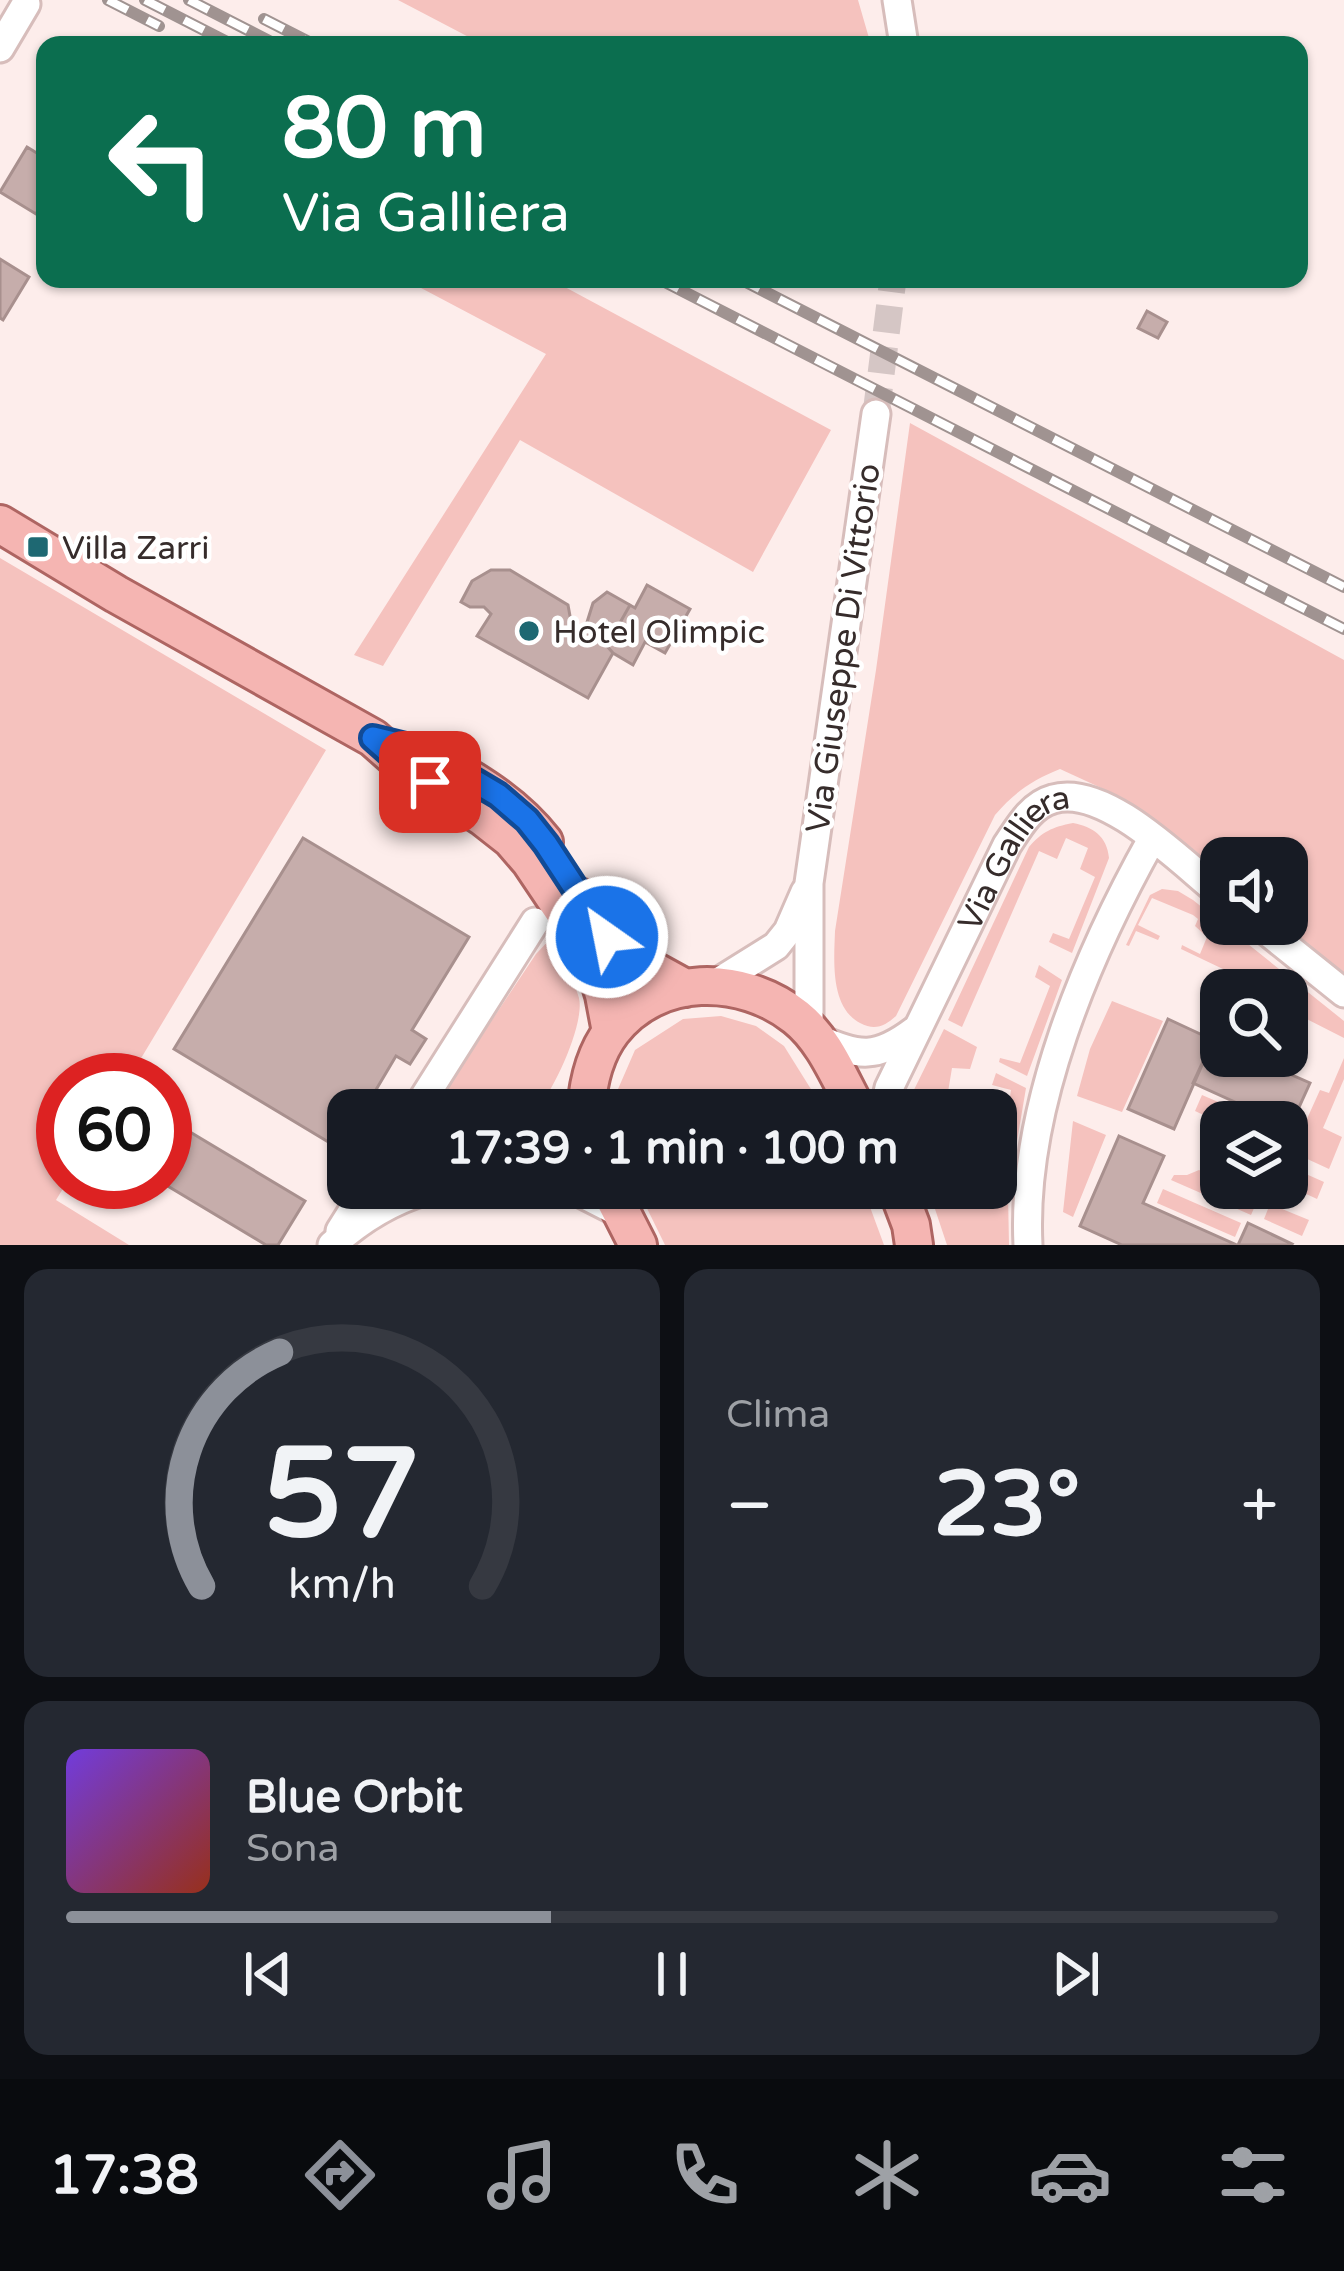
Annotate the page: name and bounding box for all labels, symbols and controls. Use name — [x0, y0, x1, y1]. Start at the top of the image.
text: 80 m — [282, 79, 486, 180]
icon: left — [84, 84, 240, 240]
text: Via Galliera — [282, 181, 570, 246]
street label: Via Giuseppe Di Vittorio — [798, 461, 889, 835]
place label: Villa Zarri — [62, 529, 209, 568]
marker: Villa Zarri — [25, 534, 51, 560]
place label: Hotel Olimpic — [553, 613, 765, 652]
marker: Hotel Olimpic — [516, 618, 542, 644]
pin — [379, 731, 481, 833]
icon: arrive — [397, 749, 463, 815]
street label: Via Galliera — [950, 778, 1072, 938]
map controls — [1200, 837, 1308, 1209]
button: sound — [1200, 837, 1308, 945]
position arrow — [544, 874, 670, 1000]
button: search — [1200, 969, 1308, 1077]
speed limit sign: 60 — [36, 1053, 192, 1209]
button: layers — [1200, 1101, 1308, 1209]
text: 17:39 · 1 min · 100 m — [446, 1122, 898, 1176]
text: Clima — [726, 1391, 830, 1438]
text: 57 — [264, 1420, 420, 1571]
text: 23° — [933, 1451, 1080, 1560]
text: − — [726, 1466, 773, 1546]
text: + — [1241, 1466, 1278, 1546]
text: km/h — [288, 1559, 396, 1610]
text: Blue Orbit — [246, 1771, 463, 1825]
text: Sona — [246, 1825, 339, 1872]
icon: previous — [235, 1941, 301, 2007]
icon: pause — [639, 1941, 705, 2007]
icon: next — [1043, 1941, 1109, 2007]
icon: directions — [298, 2133, 382, 2217]
icon: music — [480, 2133, 564, 2217]
icon: phone — [663, 2133, 747, 2217]
icon: climate — [845, 2133, 929, 2217]
icon: car — [1028, 2133, 1112, 2217]
icon: filters — [1211, 2133, 1295, 2217]
text: 17:38 — [49, 2143, 199, 2208]

